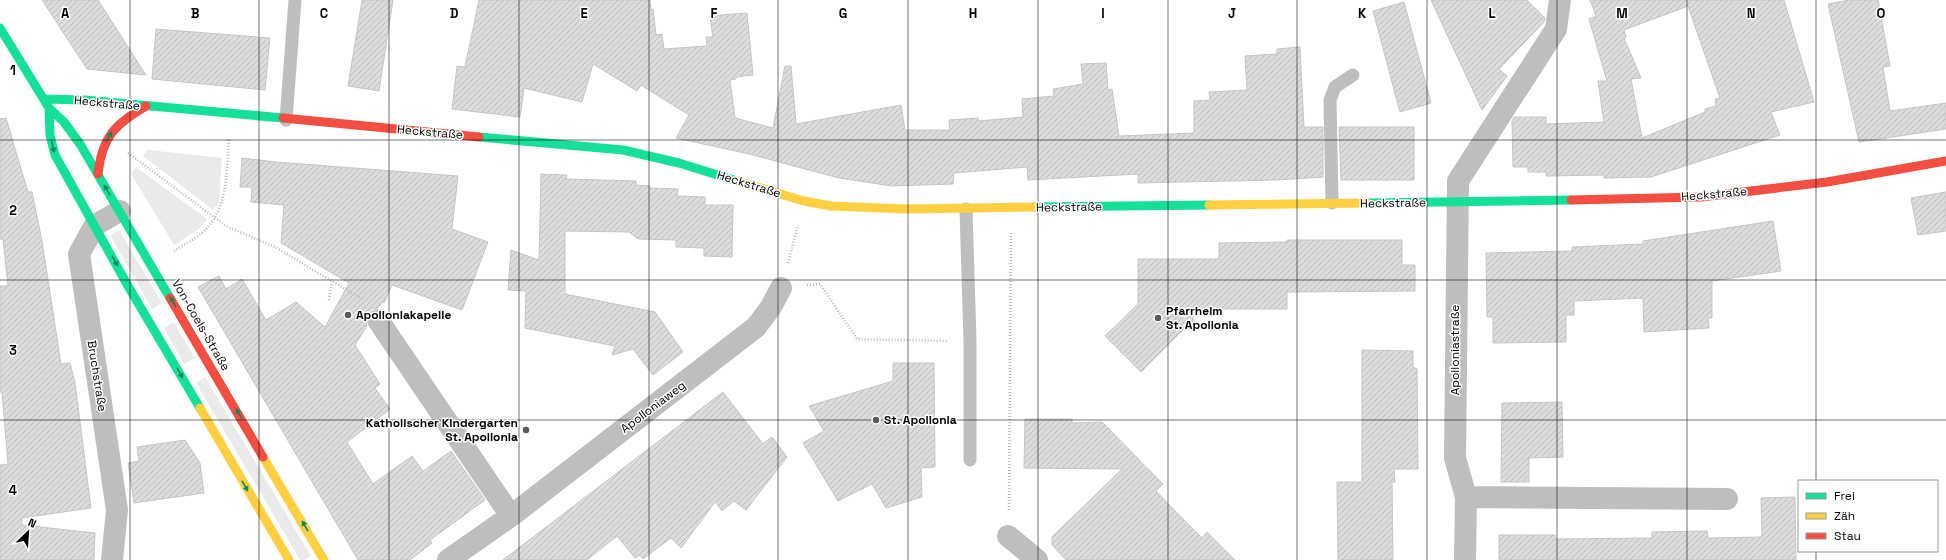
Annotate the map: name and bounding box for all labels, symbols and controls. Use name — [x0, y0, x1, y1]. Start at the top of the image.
text: A — [61, 5, 70, 22]
text: B — [191, 5, 200, 22]
text: C — [320, 5, 328, 22]
text: D — [450, 5, 459, 22]
text: E — [580, 5, 588, 22]
text: F — [711, 5, 718, 22]
text: G — [839, 5, 847, 22]
text: H — [969, 5, 977, 22]
text: I — [1101, 5, 1105, 22]
text: J — [1228, 5, 1236, 22]
text: K — [1358, 5, 1367, 22]
text: L — [1488, 5, 1496, 22]
text: M — [1616, 5, 1628, 22]
text: N — [1747, 5, 1755, 22]
text: O — [1877, 5, 1886, 22]
text: 1 — [10, 62, 16, 79]
street label: Heckstraße — [73, 92, 141, 114]
street label: Heckstraße — [396, 121, 464, 143]
one-way arrow — [106, 131, 112, 143]
one-way arrow — [50, 141, 56, 153]
street label: Heckstraße — [715, 167, 783, 201]
street label: Heckstraße — [1680, 183, 1748, 205]
one-way arrow — [104, 184, 111, 196]
street label: Heckstraße — [1360, 194, 1426, 212]
street label: Heckstraße — [1036, 198, 1102, 216]
text: 2 — [9, 202, 17, 219]
one-way arrow — [111, 255, 118, 267]
street label: Von-Coels-Straße — [168, 276, 234, 374]
one-way arrow — [170, 296, 177, 308]
place label: Pfarrheim St. Apollonia — [1166, 303, 1239, 333]
street label: Apolloniastraße — [1447, 305, 1463, 395]
place label: Apolloniakapelle — [356, 307, 451, 323]
marker: Apolloniakapelle — [343, 310, 353, 320]
marker: Pfarrheim St. Apollonia — [1153, 313, 1163, 323]
street label: Bruchstraße — [83, 339, 111, 413]
text: 3 — [9, 342, 17, 359]
one-way arrow — [176, 367, 183, 379]
street label: Apolloniaweg — [617, 377, 689, 437]
one-way arrow — [236, 408, 243, 420]
place label: St. Apollonia — [884, 412, 957, 428]
place label: Katholischer Kindergarten St. Apollonia — [366, 415, 518, 445]
marker: St. Apollonia — [871, 415, 881, 425]
marker: Katholischer Kindergarten St. Apollonia — [521, 425, 531, 435]
one-way arrow — [242, 480, 249, 492]
legend — [1798, 480, 1938, 552]
text: 4 — [9, 482, 17, 499]
text: Frei — [1834, 488, 1855, 504]
text: Zäh — [1834, 508, 1855, 524]
north arrow — [8, 512, 48, 552]
text: N — [26, 515, 39, 531]
one-way arrow — [301, 520, 308, 532]
text: Stau — [1834, 528, 1861, 544]

